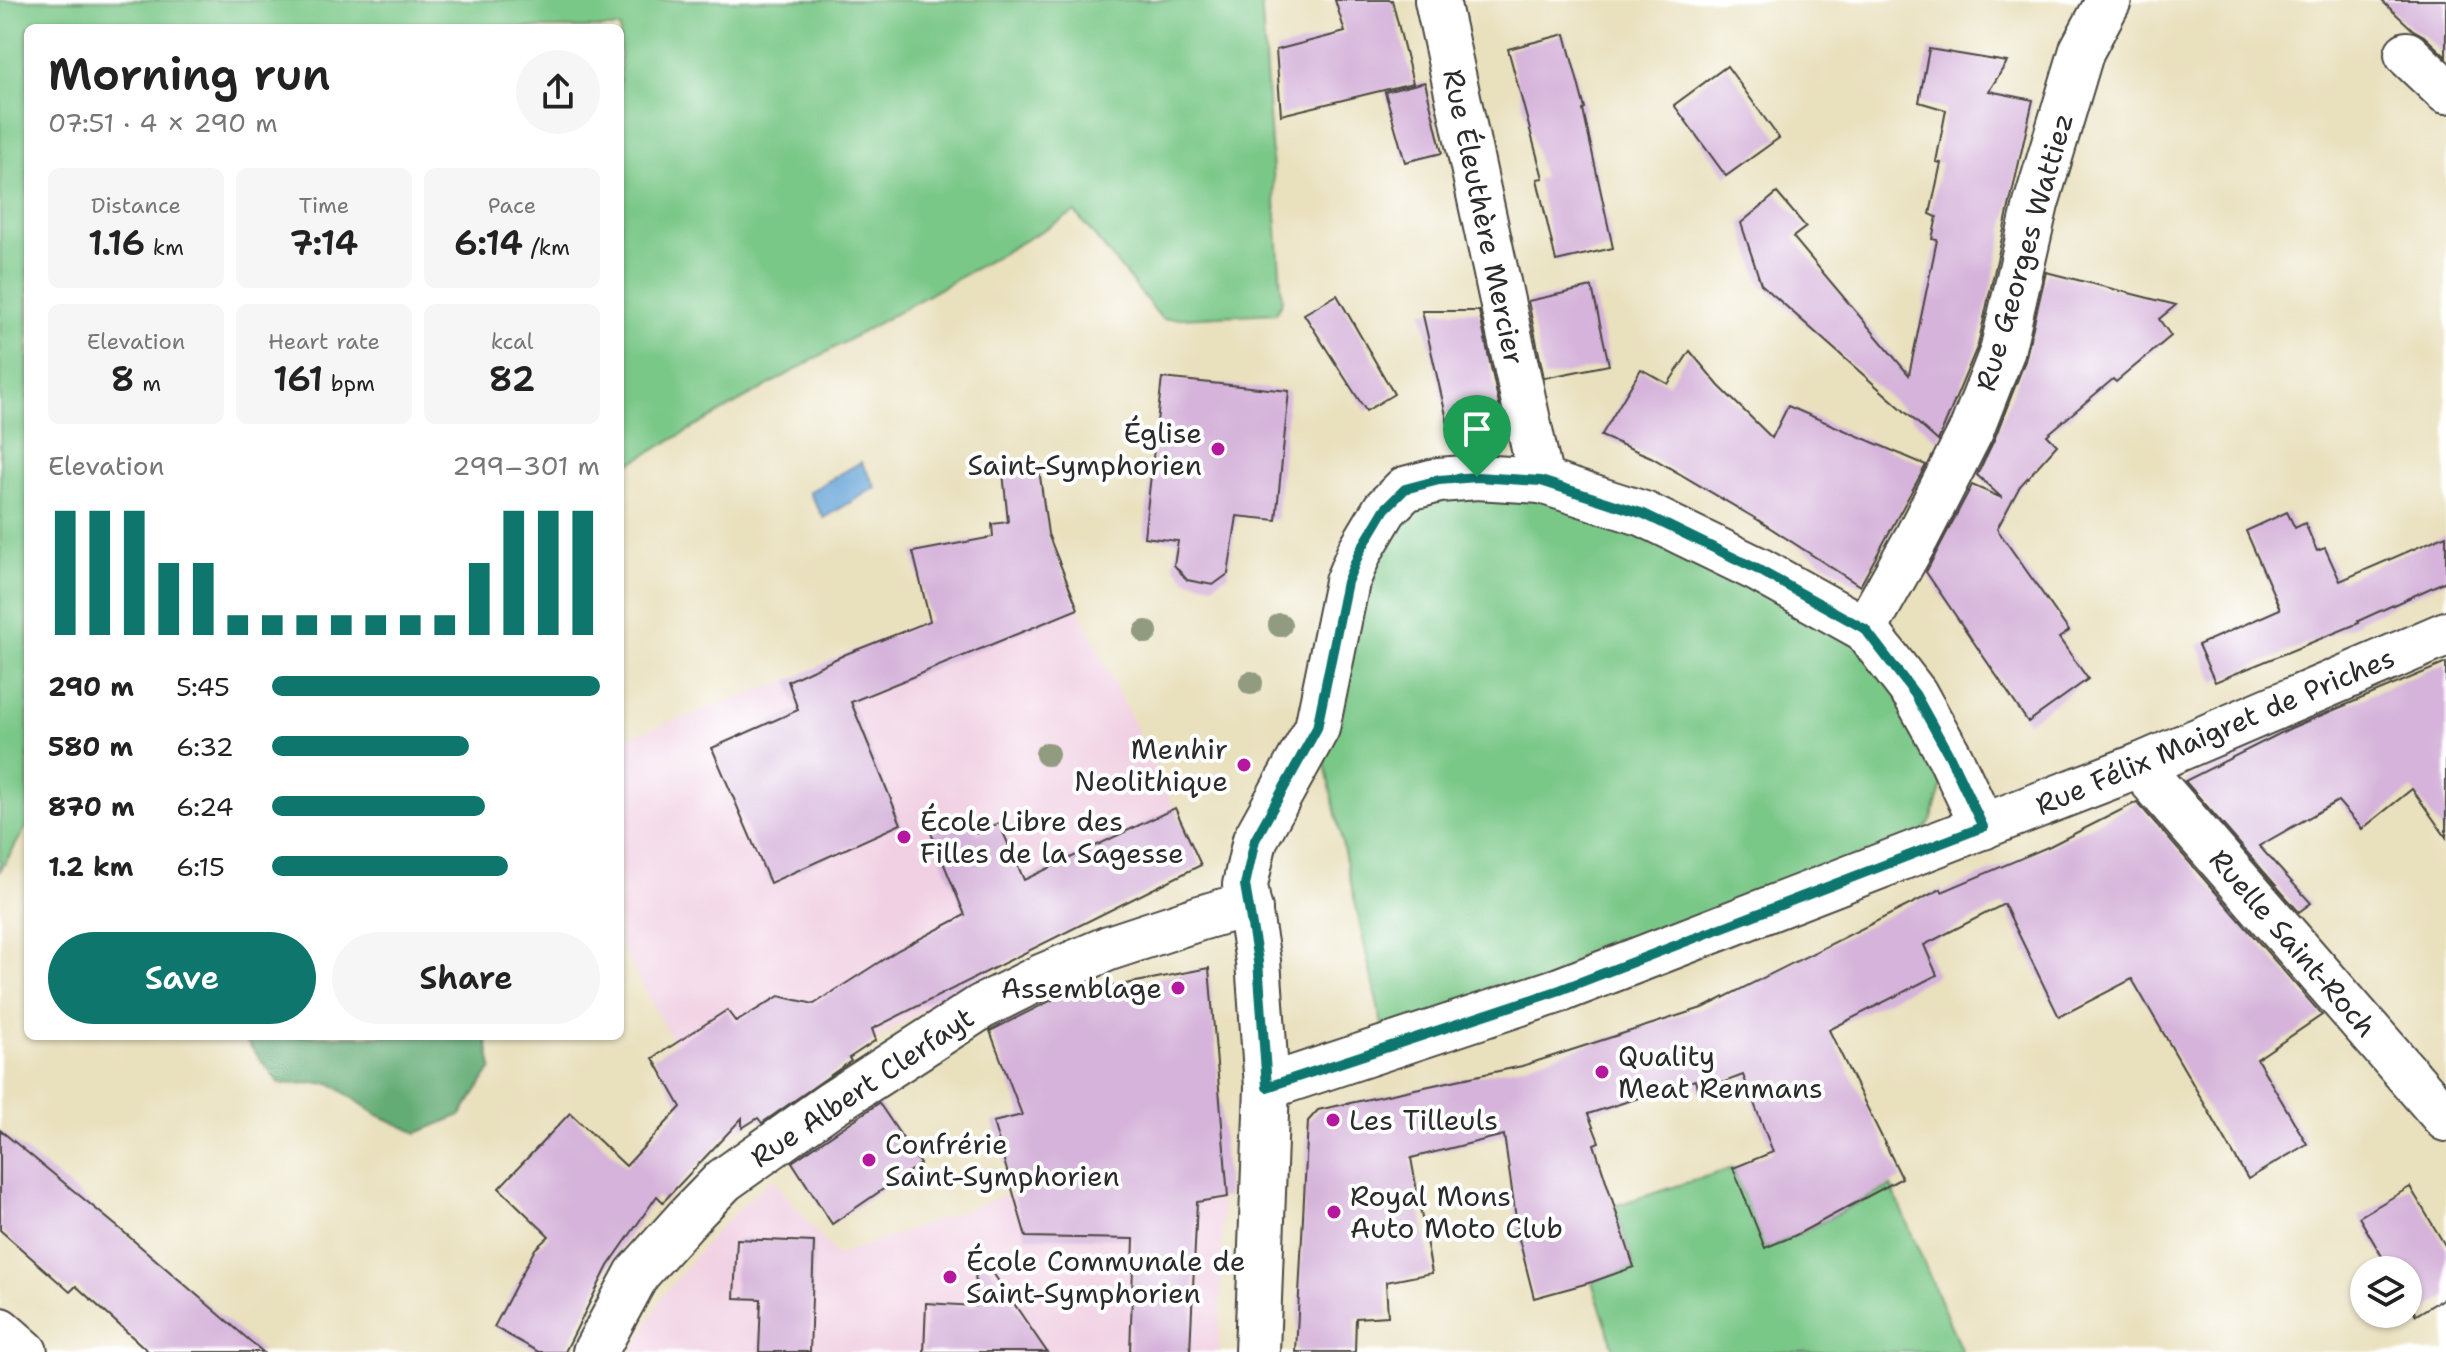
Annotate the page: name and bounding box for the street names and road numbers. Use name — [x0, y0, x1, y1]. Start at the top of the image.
street label: Rue Éleuthère Mercier — [1434, 66, 1534, 368]
street label: Rue Georges Wattiez — [1966, 109, 2082, 395]
street label: Rue Félix Maigret de Priches — [2030, 638, 2400, 824]
street label: Ruelle Saint-Roch — [2201, 841, 2385, 1045]
street label: Rue Albert Clerfayt — [743, 998, 981, 1176]

